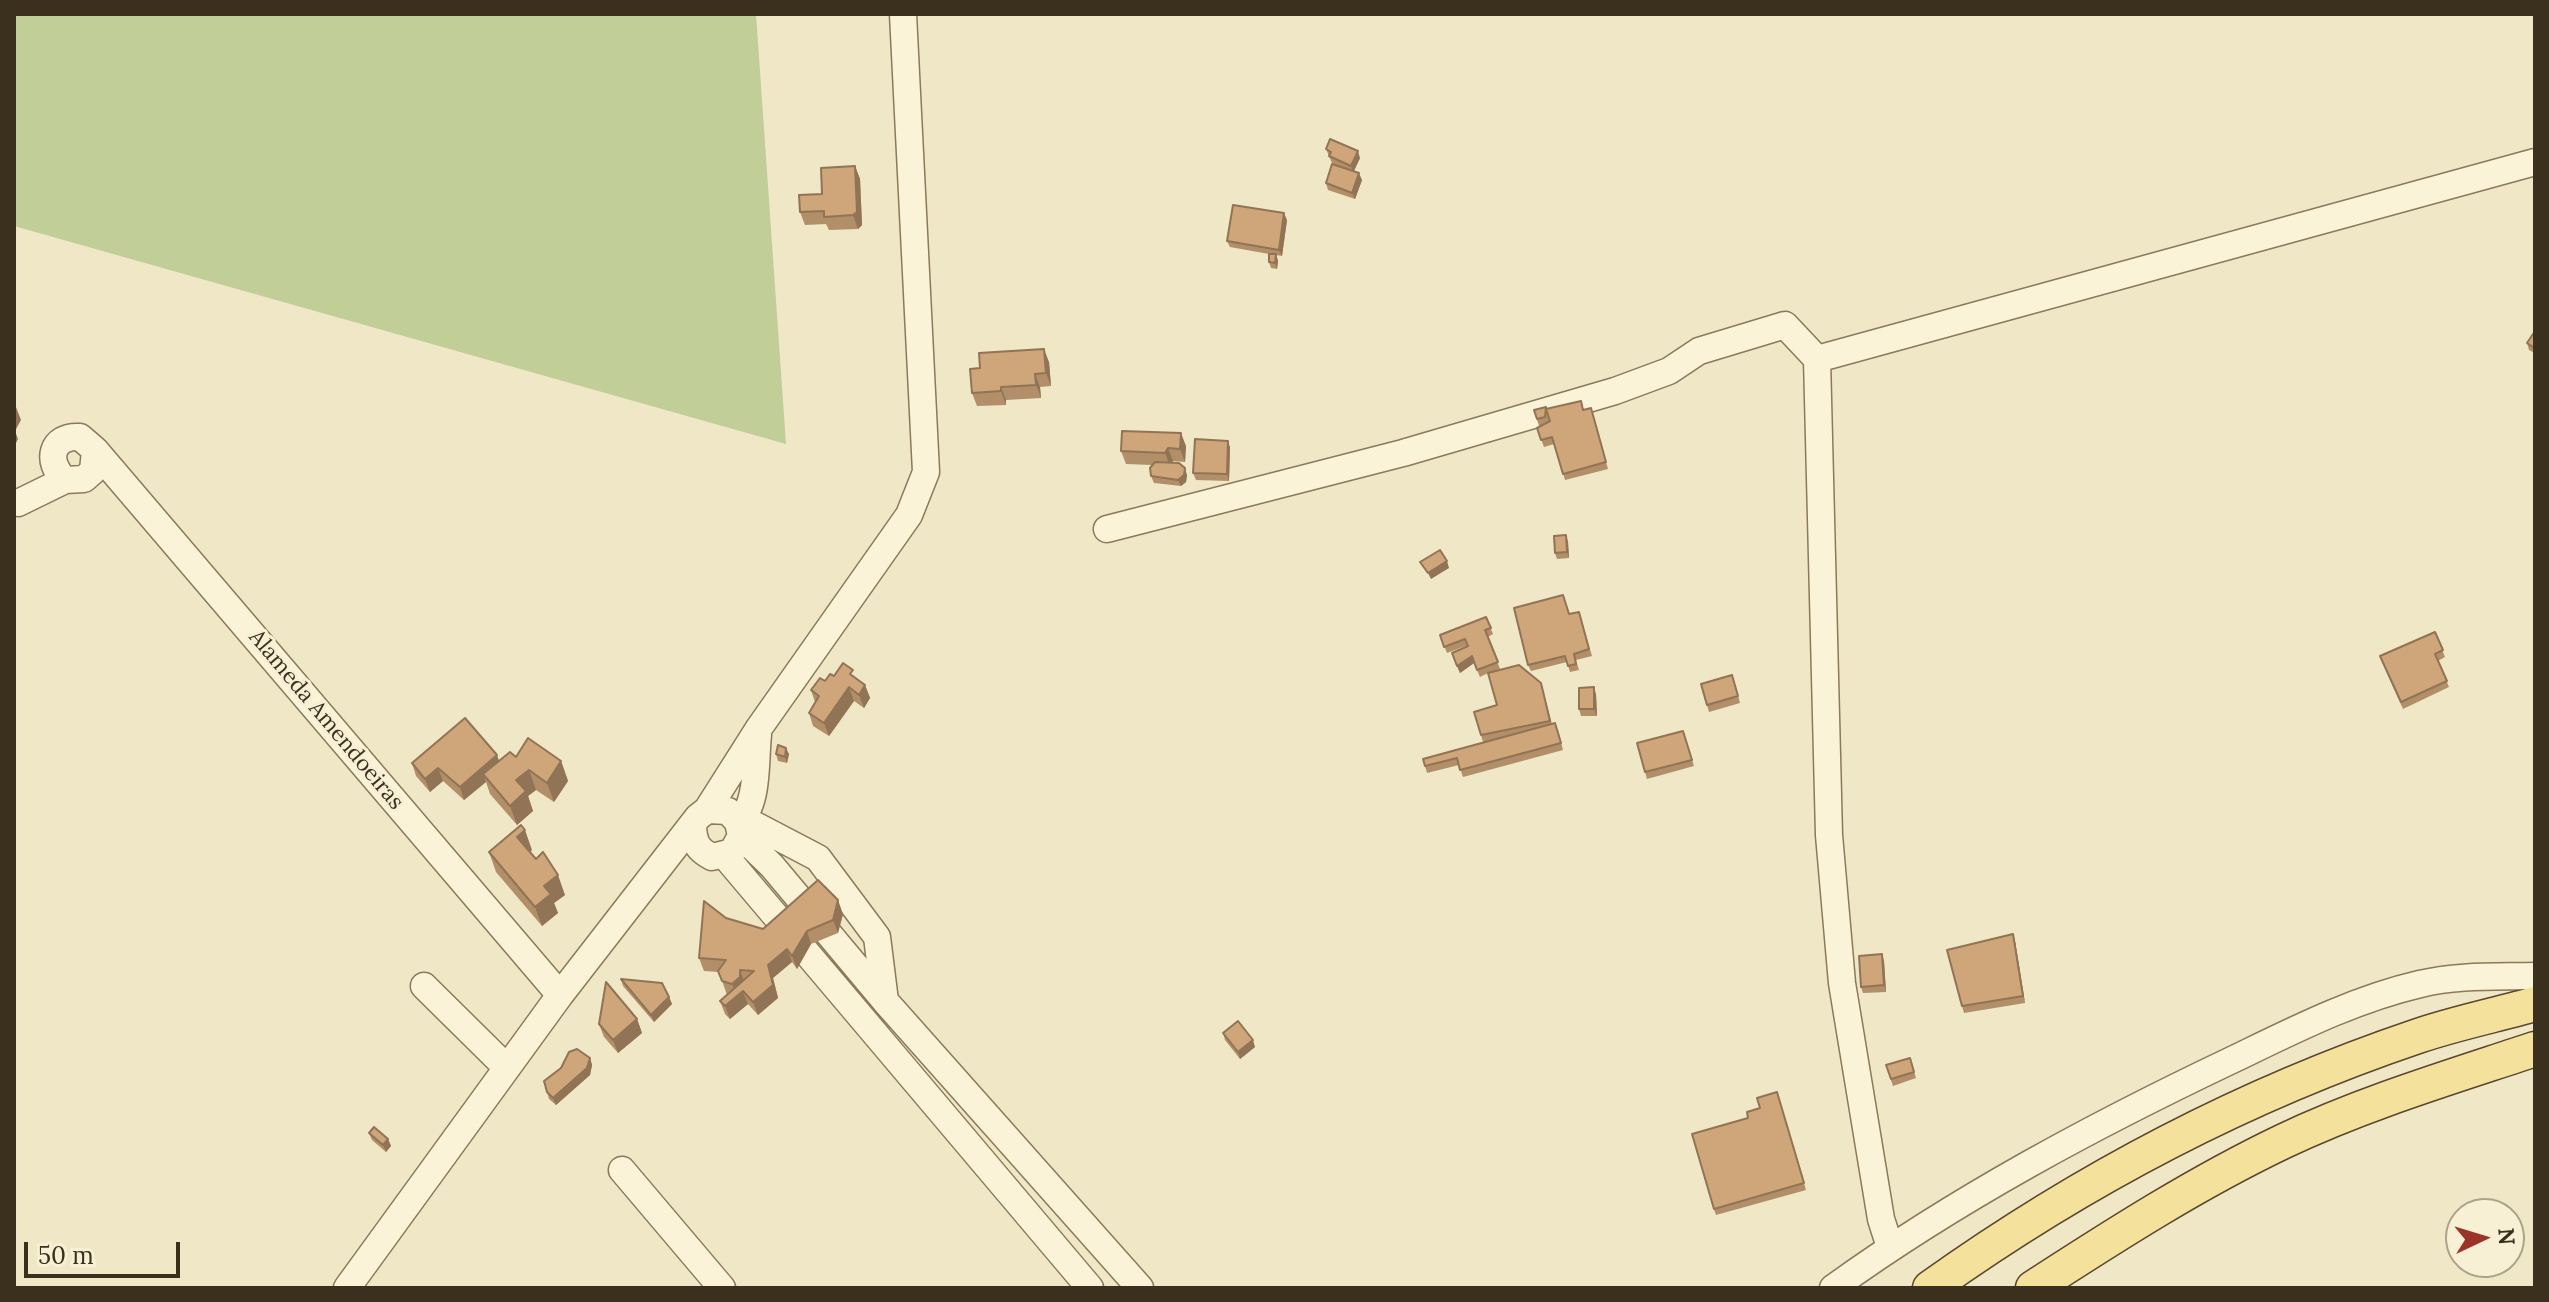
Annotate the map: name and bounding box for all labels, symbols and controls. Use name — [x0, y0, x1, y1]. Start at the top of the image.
street label: Alameda Amendoeiras — [243, 625, 409, 815]
north arrow — [2445, 1198, 2525, 1278]
scale bar — [28, 1226, 184, 1276]
text: N — [2492, 1227, 2522, 1246]
text: 50 m — [38, 1240, 94, 1271]

